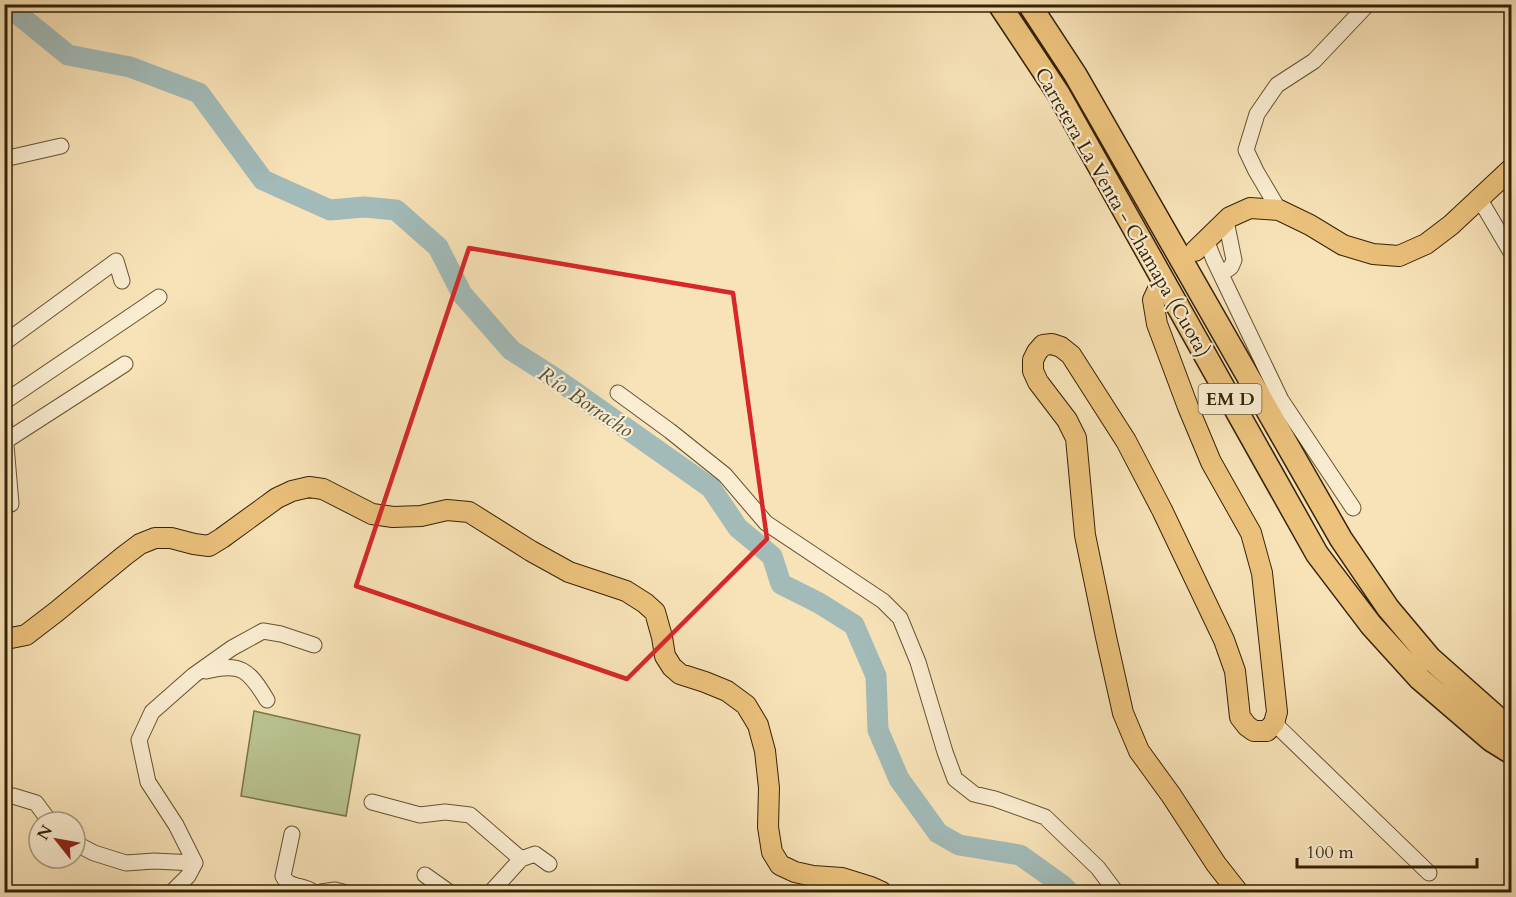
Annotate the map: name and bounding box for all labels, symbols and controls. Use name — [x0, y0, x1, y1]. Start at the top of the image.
street label: Carretera La Venta - Chamapa (Cuota) — [1028, 63, 1217, 362]
water label: Río Borracho — [532, 360, 639, 445]
road number: EM D — [1198, 384, 1262, 414]
north arrow — [27, 810, 87, 870]
text: N — [32, 821, 58, 844]
scale bar — [1297, 831, 1477, 869]
text: 100 m — [1306, 840, 1354, 865]

